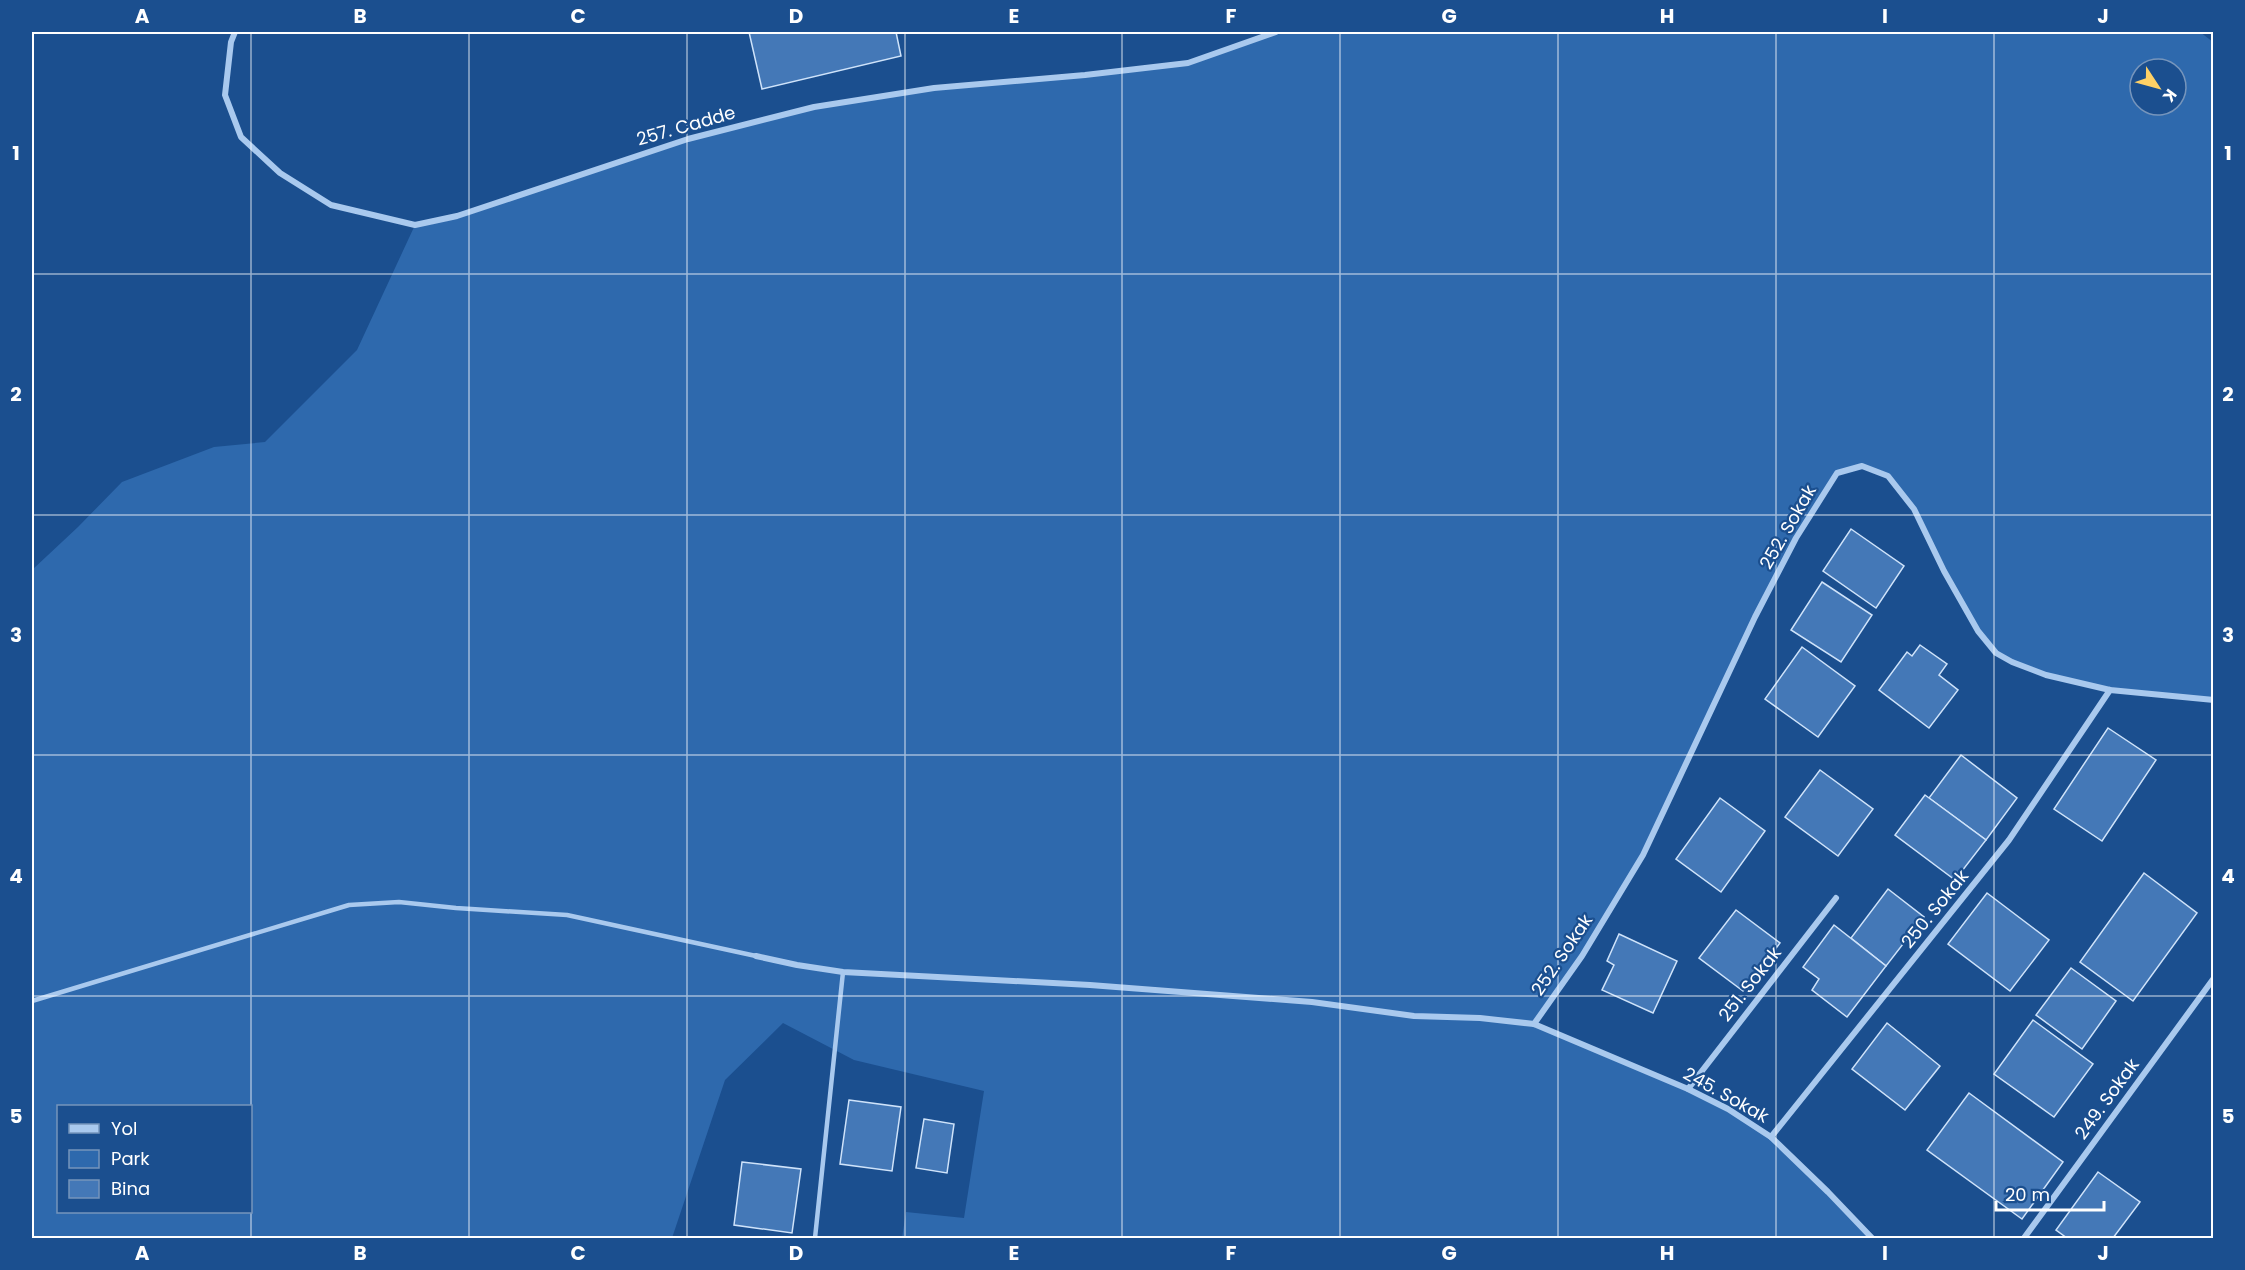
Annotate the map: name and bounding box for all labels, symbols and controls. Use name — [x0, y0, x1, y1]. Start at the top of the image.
text: A — [135, 2, 150, 30]
text: B — [353, 2, 367, 30]
text: C — [570, 2, 586, 30]
text: D — [789, 2, 803, 30]
text: E — [1009, 2, 1019, 30]
text: F — [1226, 2, 1237, 30]
text: G — [1441, 2, 1457, 30]
text: H — [1660, 2, 1674, 30]
text: I — [1882, 2, 1888, 30]
text: J — [2097, 2, 2109, 30]
north arrow — [2128, 57, 2188, 117]
text: K — [2157, 84, 2182, 107]
street label: 257. Cadde — [634, 99, 738, 152]
text: 1 — [12, 139, 20, 167]
text: 1 — [2224, 139, 2232, 167]
text: 2 — [10, 380, 22, 408]
text: 2 — [2222, 380, 2234, 408]
street label: 252. Sokak — [1753, 479, 1822, 573]
text: 3 — [10, 621, 22, 649]
text: 3 — [2222, 621, 2234, 649]
text: 4 — [9, 862, 23, 890]
text: 4 — [2221, 862, 2235, 890]
street label: 250. Sokak — [1895, 864, 1974, 953]
street label: 252. Sokak — [1525, 908, 1598, 1000]
street label: 251. Sokak — [1712, 940, 1787, 1026]
street label: 249. Sokak — [2069, 1053, 2145, 1144]
street label: 245. Sokak — [1679, 1061, 1774, 1129]
text: 5 — [10, 1102, 23, 1130]
text: 5 — [2222, 1102, 2235, 1130]
legend — [57, 1105, 252, 1213]
text: Yol — [111, 1116, 137, 1141]
text: Park — [111, 1146, 150, 1171]
scale bar — [1996, 1174, 2104, 1212]
text: Bina — [111, 1176, 150, 1201]
text: 20 m — [2005, 1182, 2050, 1207]
text: A — [135, 1239, 150, 1267]
text: B — [353, 1239, 367, 1267]
text: C — [570, 1239, 586, 1267]
text: D — [789, 1239, 803, 1267]
text: E — [1009, 1239, 1019, 1267]
text: F — [1226, 1239, 1237, 1267]
text: G — [1441, 1239, 1457, 1267]
text: H — [1660, 1239, 1674, 1267]
text: I — [1882, 1239, 1888, 1267]
text: J — [2097, 1239, 2109, 1267]

